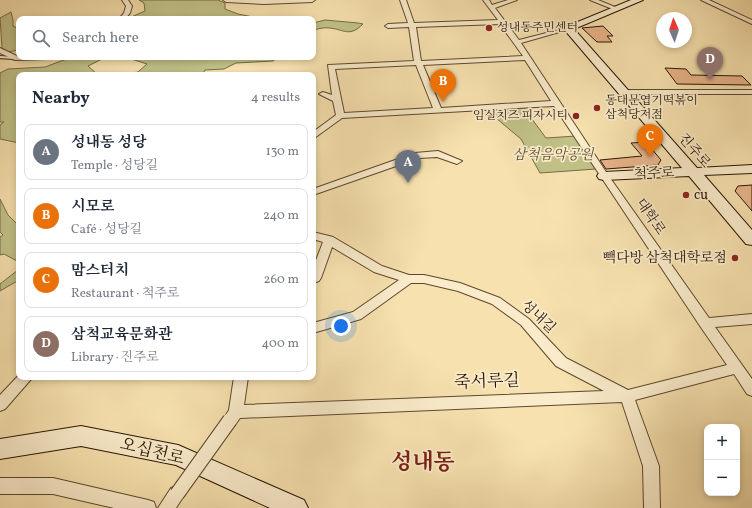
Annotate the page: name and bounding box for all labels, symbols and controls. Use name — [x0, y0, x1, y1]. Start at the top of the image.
north arrow — [656, 12, 692, 48]
search box — [16, 16, 316, 60]
place label: 성내동주민센터 — [497, 20, 578, 36]
marker: 성내동주민센터 — [484, 23, 494, 33]
icon: search — [30, 27, 52, 49]
text: Search here — [62, 28, 139, 49]
pin: D — [697, 47, 723, 80]
pin: B — [430, 69, 456, 102]
text: Nearby — [32, 87, 90, 110]
text: 4 results — [251, 89, 300, 107]
place label: 동대문엽기떡볶이 삼척당저점 — [605, 93, 698, 123]
marker: 동대문엽기떡볶이 삼척당저점 — [592, 103, 602, 113]
place label: 임실치즈 피자시티 — [473, 108, 568, 124]
marker: 임실치즈 피자시티 — [571, 111, 581, 121]
pin: C — [637, 124, 663, 157]
street label: 진주로 — [674, 129, 715, 173]
text: 성내동 성당 — [71, 133, 146, 154]
text: A — [41, 143, 51, 161]
text: 130 m — [266, 143, 299, 161]
park label: 삼척음악공원 — [512, 146, 595, 165]
pin: A — [395, 150, 421, 183]
text: Temple · 성당길 — [71, 157, 158, 175]
street label: 척주로 — [633, 163, 675, 185]
place label: cu — [694, 186, 708, 205]
marker: cu — [681, 190, 691, 200]
street label: 대학로 — [631, 195, 669, 240]
text: 시모로 — [71, 197, 114, 218]
text: B — [42, 207, 50, 225]
text: 240 m — [263, 207, 299, 225]
text: Café · 성당길 — [71, 221, 142, 239]
place label: 빽다방 삼척대학로점 — [602, 249, 727, 268]
marker: 빽다방 삼척대학로점 — [730, 253, 740, 263]
text: 맘스터치 — [71, 261, 129, 282]
text: C — [42, 271, 50, 289]
text: 260 m — [264, 271, 299, 289]
text: Restaurant · 척주로 — [71, 285, 179, 303]
street label: 성내길 — [517, 296, 559, 338]
your location — [331, 316, 351, 336]
text: 삼척교육문화관 — [71, 325, 172, 346]
text: D — [41, 335, 51, 353]
text: 400 m — [262, 335, 299, 353]
text: Library · 진주로 — [71, 349, 159, 367]
street label: 죽서루길 — [454, 369, 520, 395]
map controls — [704, 424, 740, 496]
button: + — [704, 424, 740, 460]
street label: 오십천로 — [117, 433, 187, 471]
district label: 성내동 — [391, 448, 455, 479]
button: − — [704, 460, 740, 496]

